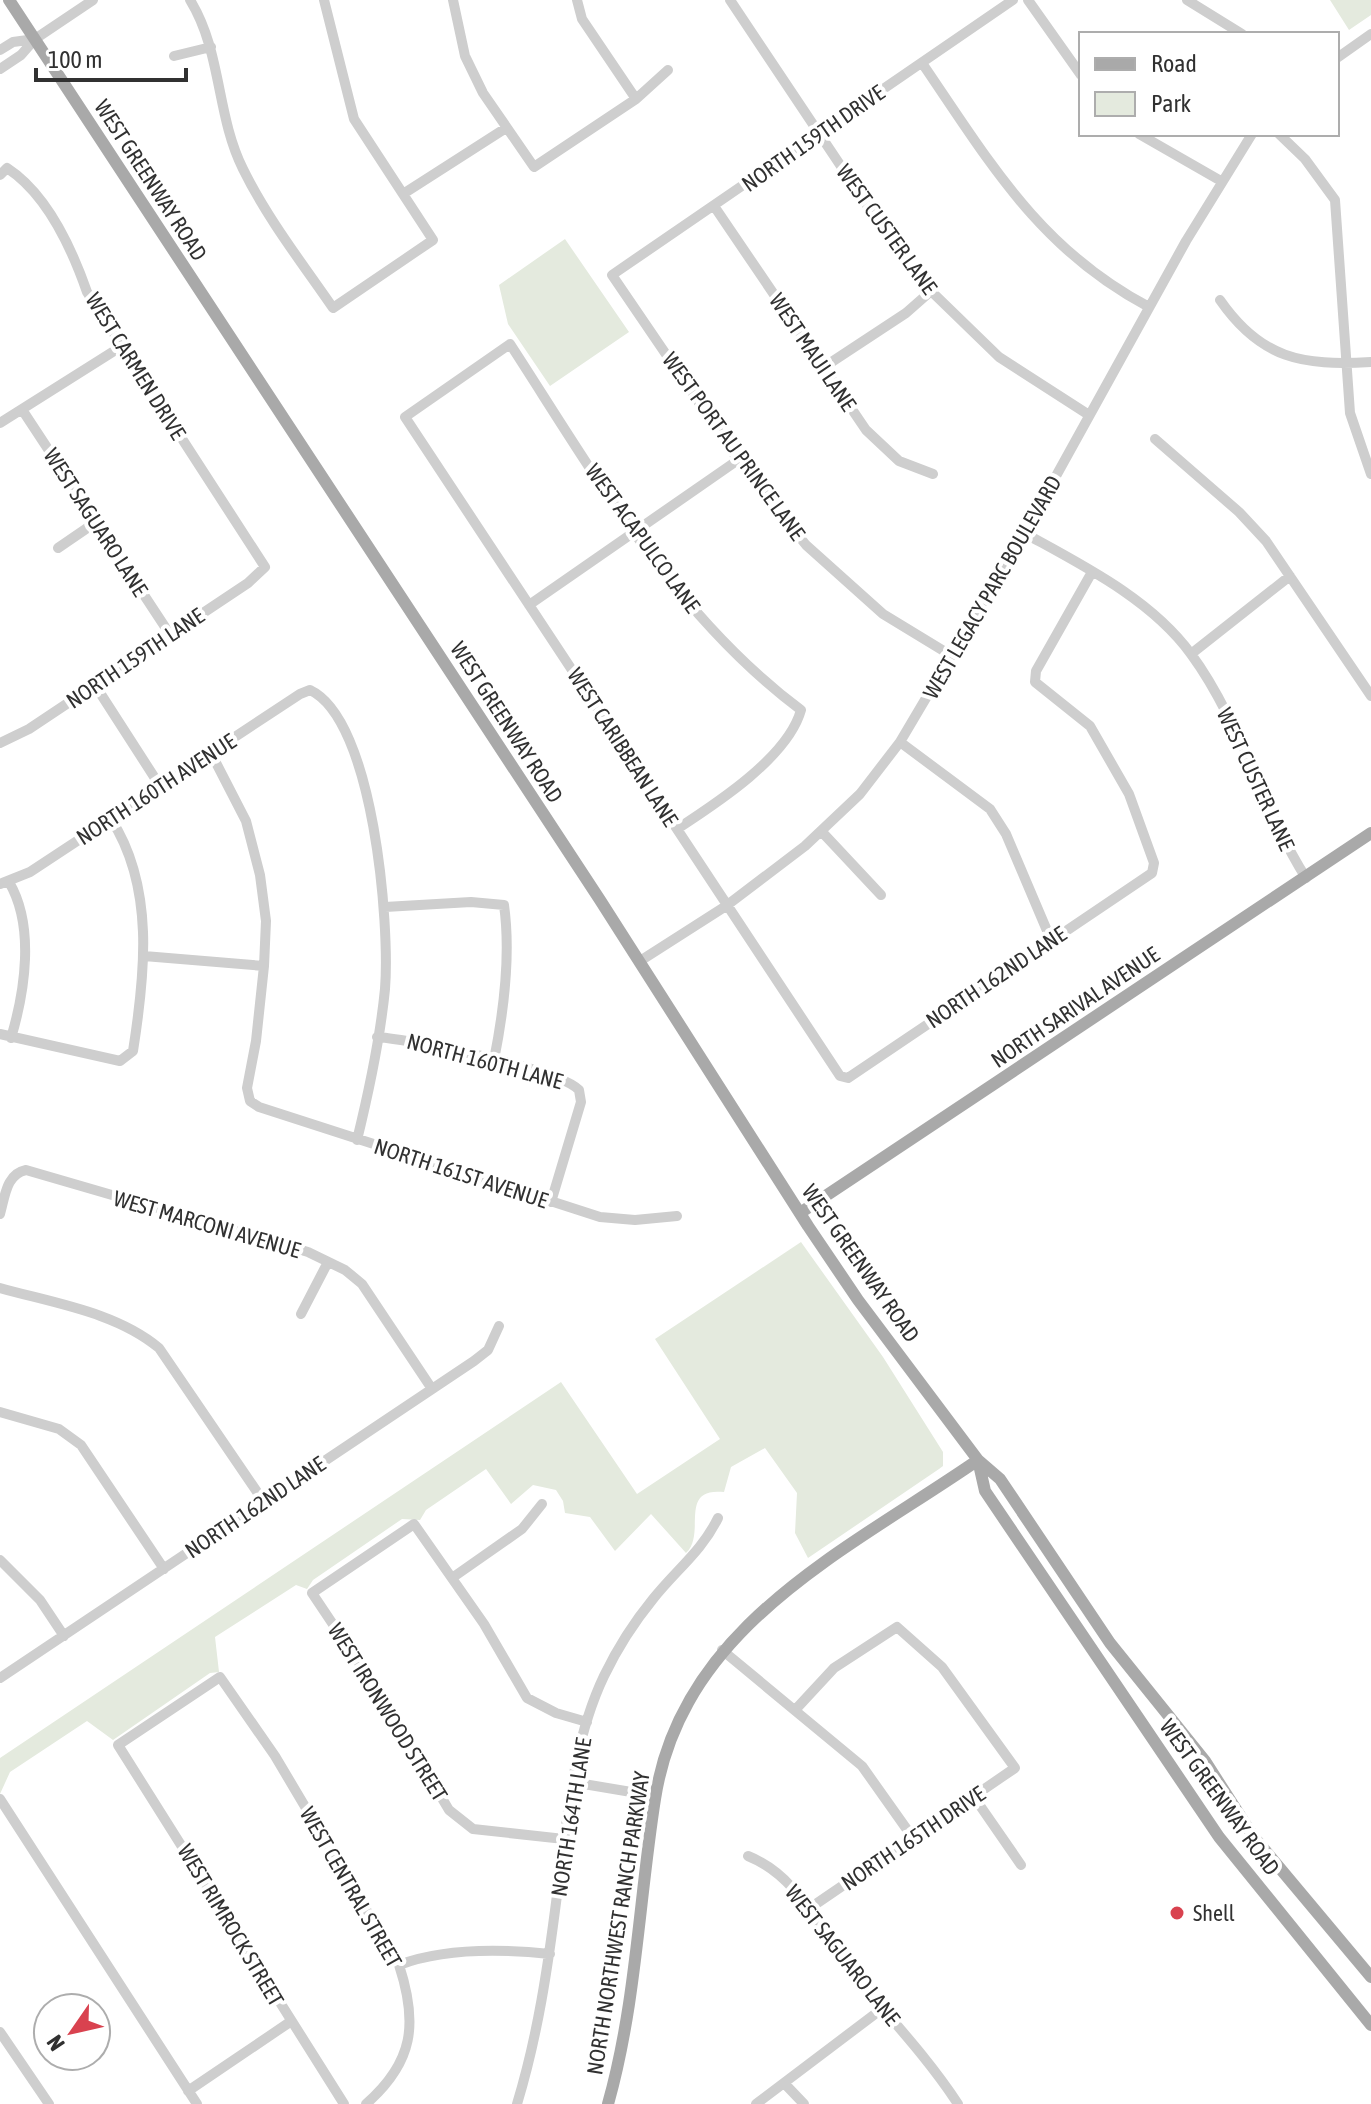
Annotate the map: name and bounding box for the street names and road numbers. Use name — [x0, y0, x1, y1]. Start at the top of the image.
street label: NORTH 159TH DRIVE — [737, 79, 890, 197]
street label: WEST GREENWAY ROAD — [89, 95, 213, 265]
street label: WEST CUSTER LANE — [831, 159, 943, 299]
street label: WEST CARMEN DRIVE — [80, 288, 192, 445]
street label: WEST MAUI LANE — [764, 288, 862, 416]
street label: WEST PORT AU PRINCE LANE — [657, 347, 811, 545]
street label: WEST SAGUARO LANE — [39, 443, 154, 601]
street label: WEST ACAPULCO LANE — [580, 459, 706, 618]
street label: WEST LEGACY PARC BOULEVARD — [917, 471, 1067, 703]
street label: NORTH 159TH LANE — [61, 602, 209, 714]
street label: WEST GREENWAY ROAD — [445, 637, 569, 807]
street label: WEST CARIBBEAN LANE — [562, 663, 684, 831]
street label: WEST CUSTER LANE — [1212, 704, 1301, 855]
street label: NORTH 160TH AVENUE — [72, 727, 241, 850]
street label: NORTH 162ND LANE — [921, 920, 1071, 1033]
street label: NORTH SARIVAL AVENUE — [986, 941, 1165, 1073]
street label: NORTH 160TH LANE — [404, 1028, 566, 1094]
street label: NORTH 161ST AVENUE — [371, 1133, 552, 1214]
street label: WEST GREENWAY ROAD — [797, 1179, 925, 1347]
street label: WEST MARCONI AVENUE — [111, 1185, 304, 1263]
street label: NORTH 162ND LANE — [180, 1450, 330, 1563]
street label: WEST IRONWOOD STREET — [323, 1618, 453, 1806]
street label: WEST GREENWAY ROAD — [1155, 1714, 1285, 1880]
street label: NORTH 164TH LANE — [546, 1735, 596, 1898]
street label: NORTH NORTHWEST RANCH PARKWAY — [581, 1769, 655, 2076]
street label: NORTH 165TH DRIVE — [836, 1780, 990, 1896]
street label: WEST CENTRAL STREET — [295, 1802, 408, 1972]
street label: WEST RIMROCK STREET — [172, 1839, 290, 2011]
street label: WEST SAGUARO LANE — [780, 1880, 906, 2031]

